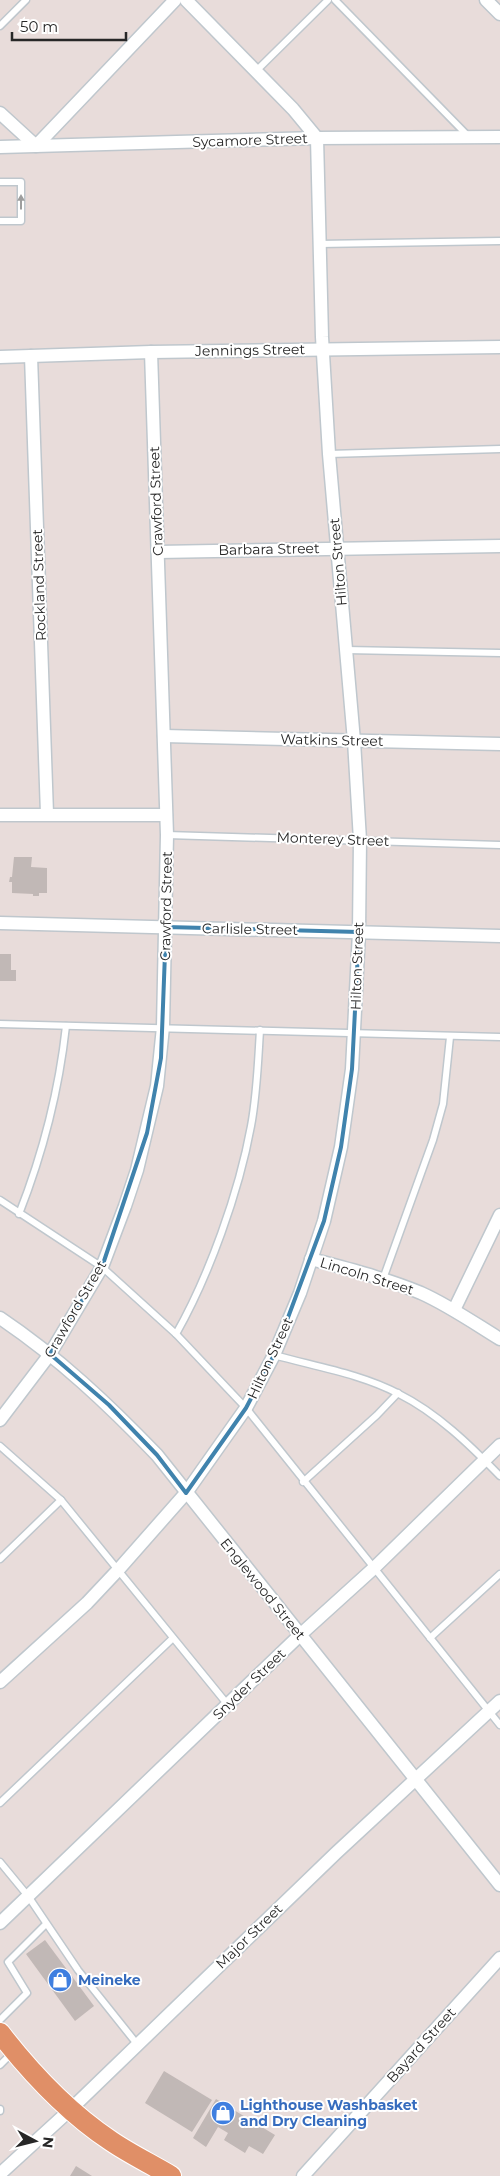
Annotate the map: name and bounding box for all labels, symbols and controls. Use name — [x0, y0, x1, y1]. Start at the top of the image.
scale bar — [12, 10, 126, 42]
text: 50 m — [20, 17, 58, 36]
street label: Sycamore Street — [192, 129, 308, 151]
one-way arrow — [17, 194, 25, 210]
street label: Jennings Street — [194, 340, 305, 360]
street label: Crawford Street — [145, 446, 167, 556]
street label: Hilton Street — [325, 517, 351, 607]
street label: Rockland Street — [28, 528, 50, 641]
street label: Barbara Street — [218, 539, 320, 559]
street label: Watkins Street — [280, 730, 384, 750]
street label: Monterey Street — [276, 828, 390, 850]
street label: Crawford Street — [156, 851, 176, 961]
street label: Carlisle Street — [202, 919, 299, 939]
street label: Hilton Street — [346, 921, 368, 1011]
street label: Lincoln Street — [318, 1253, 416, 1299]
street label: Crawford Street — [40, 1257, 110, 1361]
street label: Hilton Street — [243, 1314, 297, 1402]
street label: Englewood Street — [216, 1535, 310, 1644]
street label: Snyder Street — [209, 1644, 290, 1723]
street label: Major Street — [212, 1899, 286, 1972]
shop icon: Meineke — [47, 1967, 73, 1993]
place label: Meineke — [78, 1971, 141, 1989]
street label: Bayard Street — [383, 2003, 460, 2086]
place label: Lighthouse Washbasket and Dry Cleaning — [240, 2096, 418, 2130]
shop icon: Lighthouse Washbasket and Dry Cleaning — [210, 2100, 236, 2126]
north arrow — [10, 2116, 60, 2166]
text: N — [38, 2136, 58, 2149]

